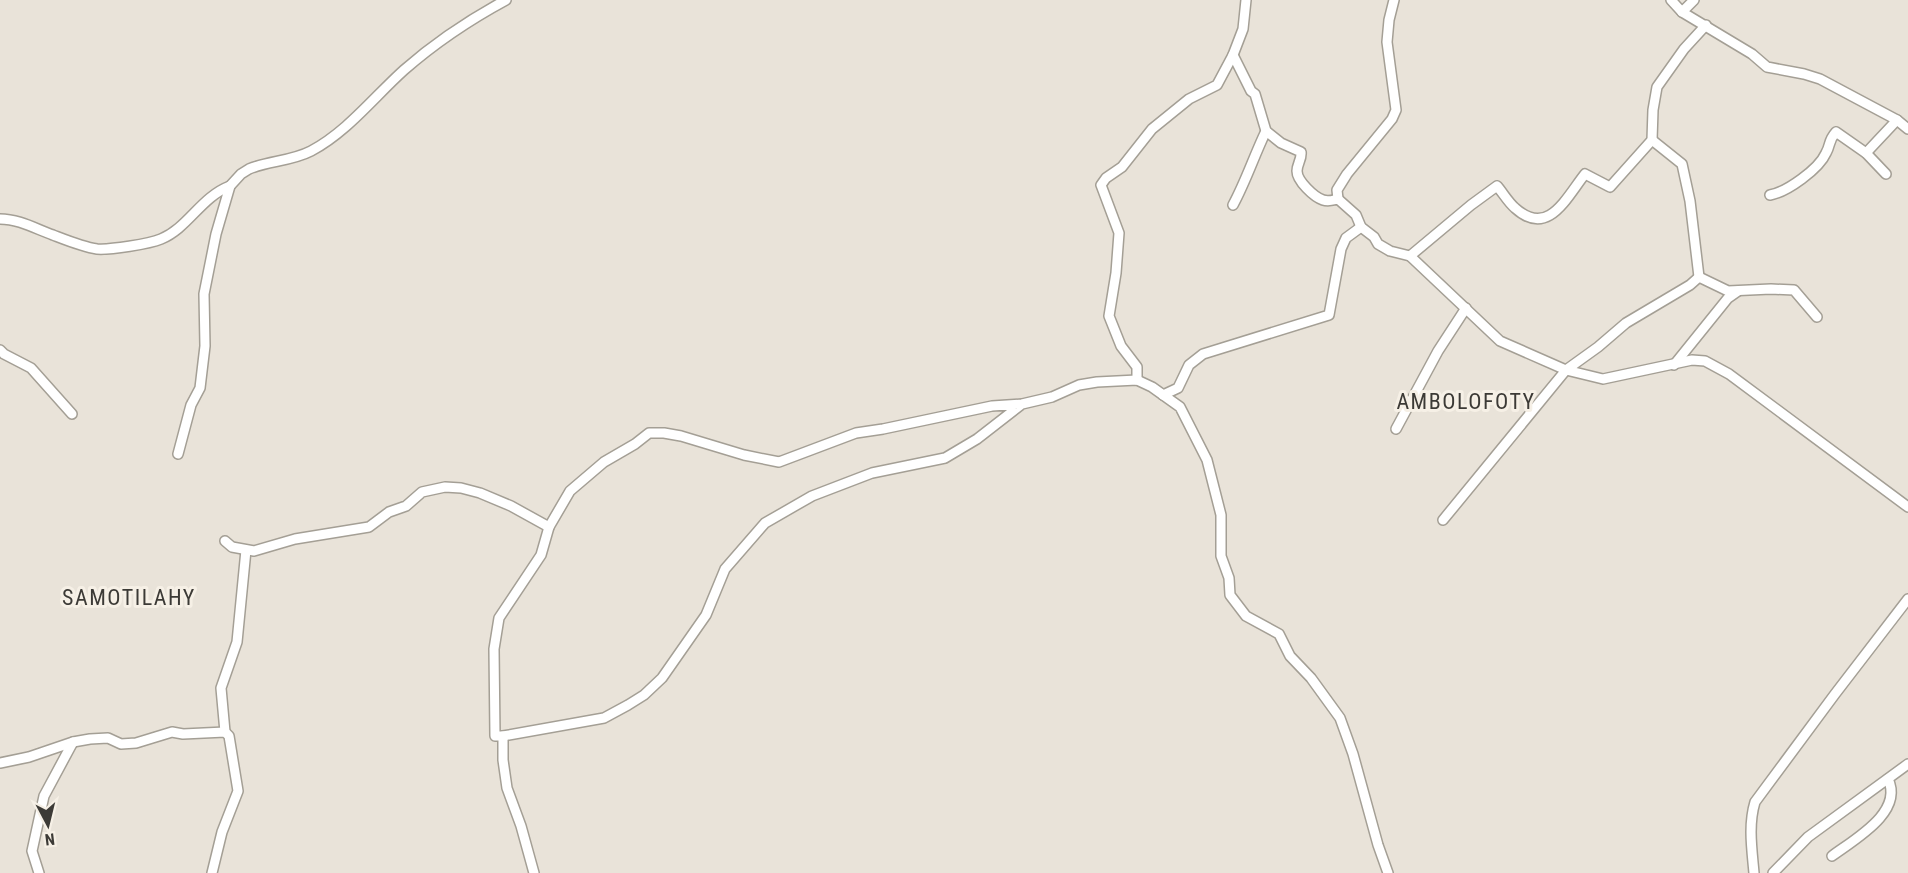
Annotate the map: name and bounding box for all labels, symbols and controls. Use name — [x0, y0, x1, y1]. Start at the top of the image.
district label: AMBOLOFOTY — [1396, 389, 1536, 414]
district label: SAMOTILAHY — [62, 585, 196, 610]
north arrow — [18, 795, 78, 855]
text: N — [44, 829, 56, 849]

